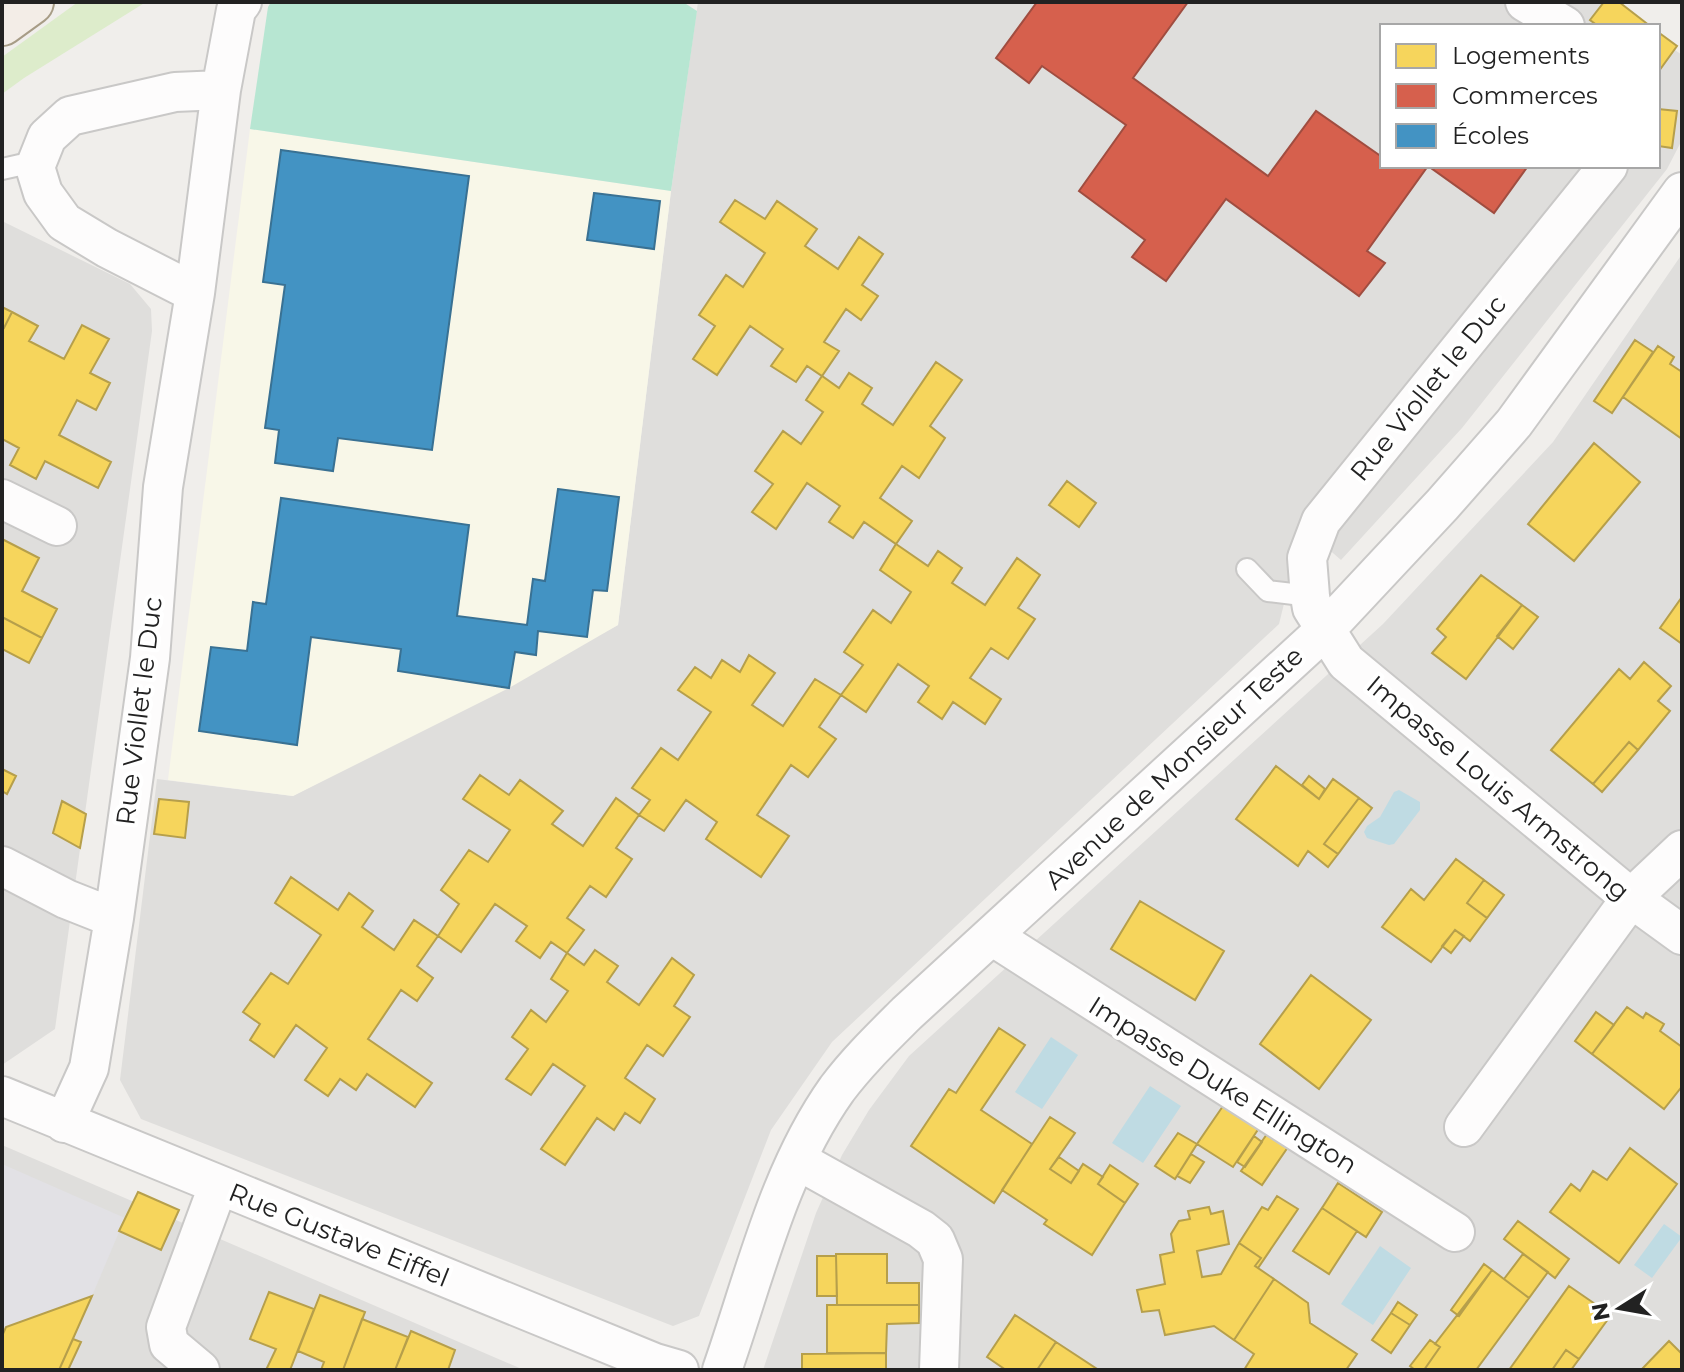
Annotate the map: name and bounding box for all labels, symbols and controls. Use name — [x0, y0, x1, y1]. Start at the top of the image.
legend — [1380, 24, 1660, 168]
text: Logements — [1452, 41, 1590, 70]
text: Commerces — [1452, 81, 1598, 110]
text: Écoles — [1452, 121, 1529, 150]
street label: Rue Viollet le Duc — [1343, 289, 1513, 487]
street label: Rue Viollet le Duc — [109, 595, 169, 827]
street label: Avenue de Monsieur Teste — [1038, 640, 1310, 896]
street label: Impasse Louis Armstrong — [1360, 669, 1636, 907]
street label: Impasse Duke Ellington — [1083, 989, 1363, 1181]
street label: Rue Gustave Eiffel — [224, 1176, 454, 1294]
north arrow — [1580, 1268, 1660, 1348]
text: N — [1586, 1300, 1616, 1323]

